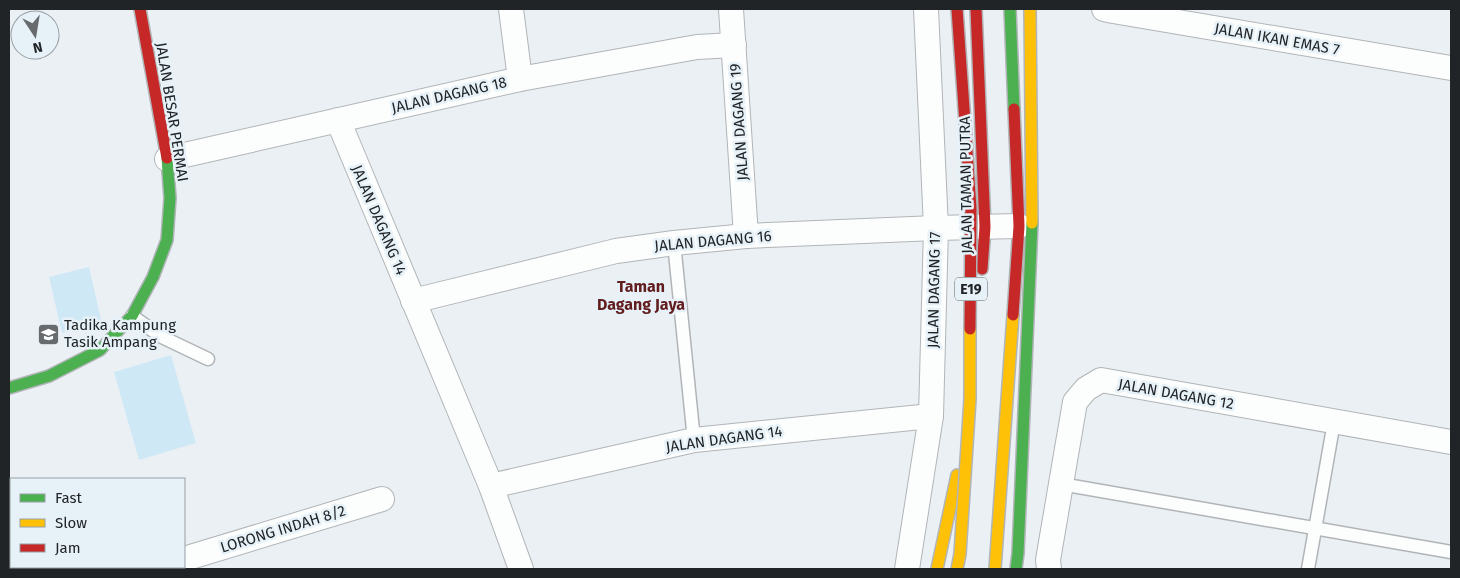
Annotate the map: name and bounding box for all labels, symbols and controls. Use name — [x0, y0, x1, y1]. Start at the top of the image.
north arrow — [10, 10, 60, 60]
street label: JALAN IKAN EMAS 7 — [1213, 19, 1341, 59]
text: N — [31, 38, 44, 57]
street label: JALAN BESAR PERMAI — [152, 41, 192, 183]
street label: JALAN DAGANG 19 — [726, 63, 752, 181]
street label: JALAN DAGANG 18 — [390, 73, 508, 117]
street label: JALAN TAMAN PUTRA — [956, 116, 976, 254]
street label: JALAN DAGANG 14 — [348, 162, 410, 278]
street label: JALAN DAGANG 16 — [654, 227, 772, 255]
street label: JALAN DAGANG 17 — [924, 231, 944, 348]
district label: Taman Dagang Jaya — [597, 277, 685, 314]
road number: E19 — [955, 278, 987, 300]
place label: Tadika Kampung Tasik Ampang — [64, 316, 176, 351]
school or university icon: Tadika Kampung Tasik Ampang — [36, 322, 60, 346]
street label: JALAN DAGANG 12 — [1117, 375, 1235, 413]
street label: JALAN DAGANG 14 — [664, 422, 784, 456]
legend — [10, 478, 185, 568]
text: Fast — [55, 489, 82, 507]
street label: LORONG INDAH 8/2 — [218, 501, 348, 557]
text: Slow — [55, 514, 87, 532]
text: Jam — [55, 539, 81, 557]

